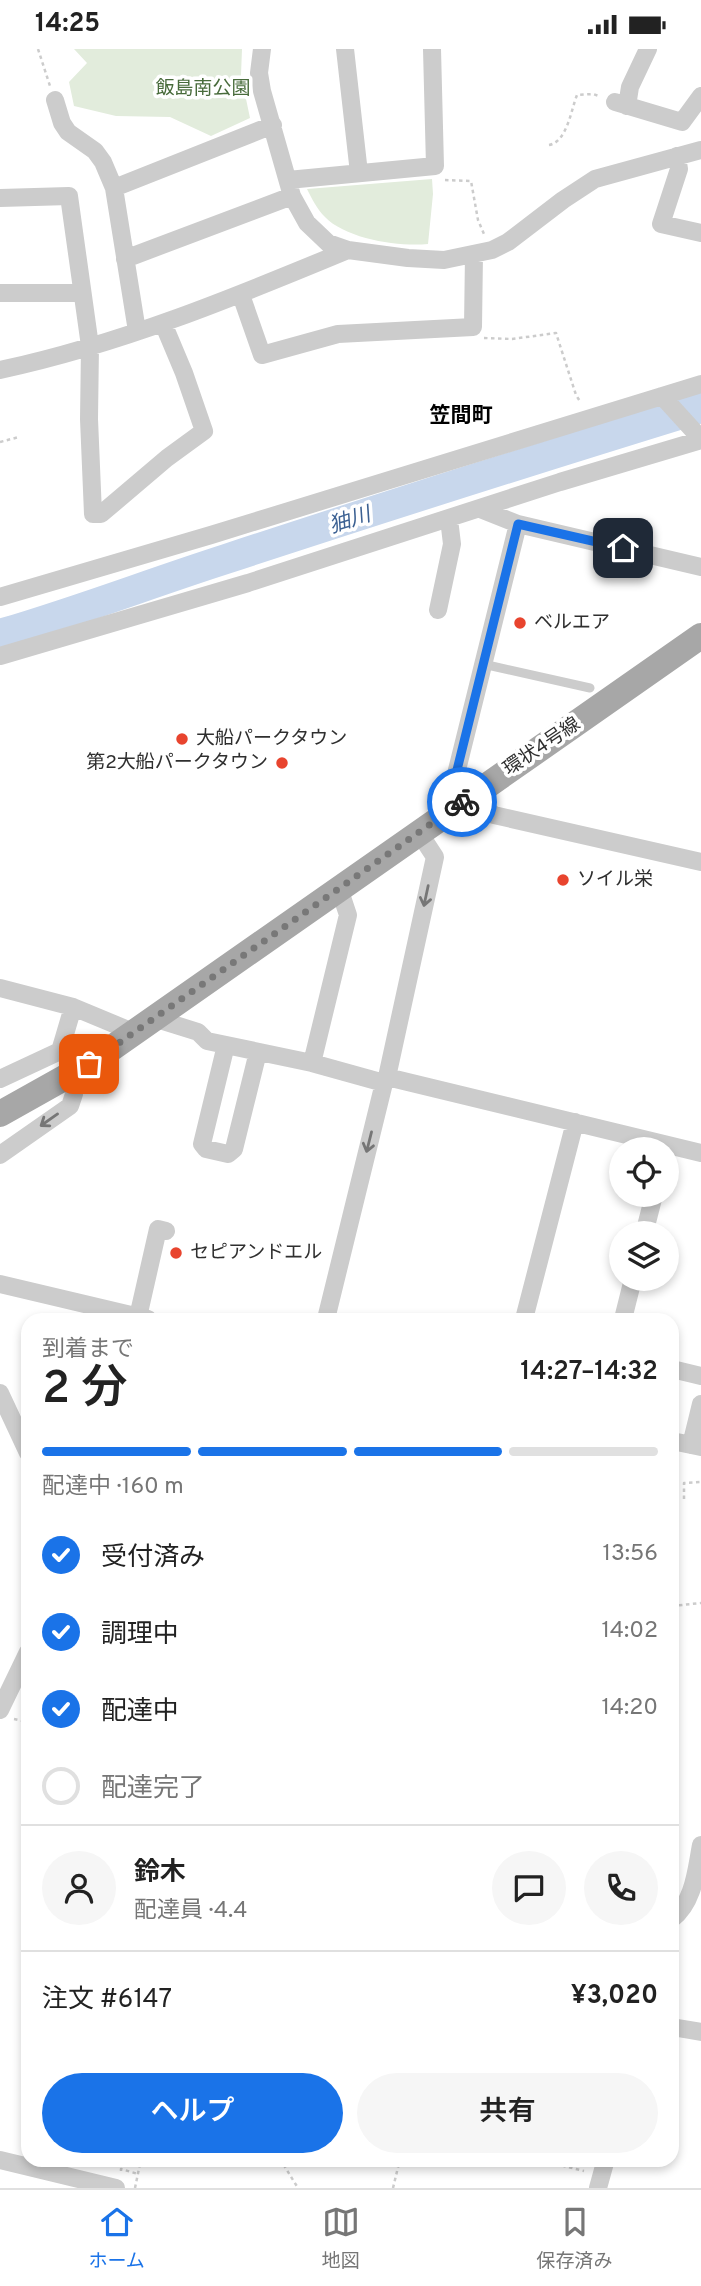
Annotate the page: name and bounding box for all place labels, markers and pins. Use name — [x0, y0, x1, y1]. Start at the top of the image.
pin — [593, 518, 653, 578]
place label: ベルエア — [534, 611, 610, 635]
marker: ベルエア — [512, 615, 528, 631]
place label: 大船パークタウン — [196, 727, 347, 751]
marker: 大船パークタウン — [174, 731, 190, 747]
place label: 第2大船パークタウン — [86, 751, 268, 775]
marker: 第2大船パークタウン — [274, 755, 290, 771]
place label: ソイル栄 — [577, 868, 653, 892]
marker: ソイル栄 — [555, 872, 571, 888]
pin — [59, 1034, 119, 1094]
place label: セピアンドエル — [190, 1241, 322, 1265]
marker: セピアンドエル — [168, 1245, 184, 1261]

